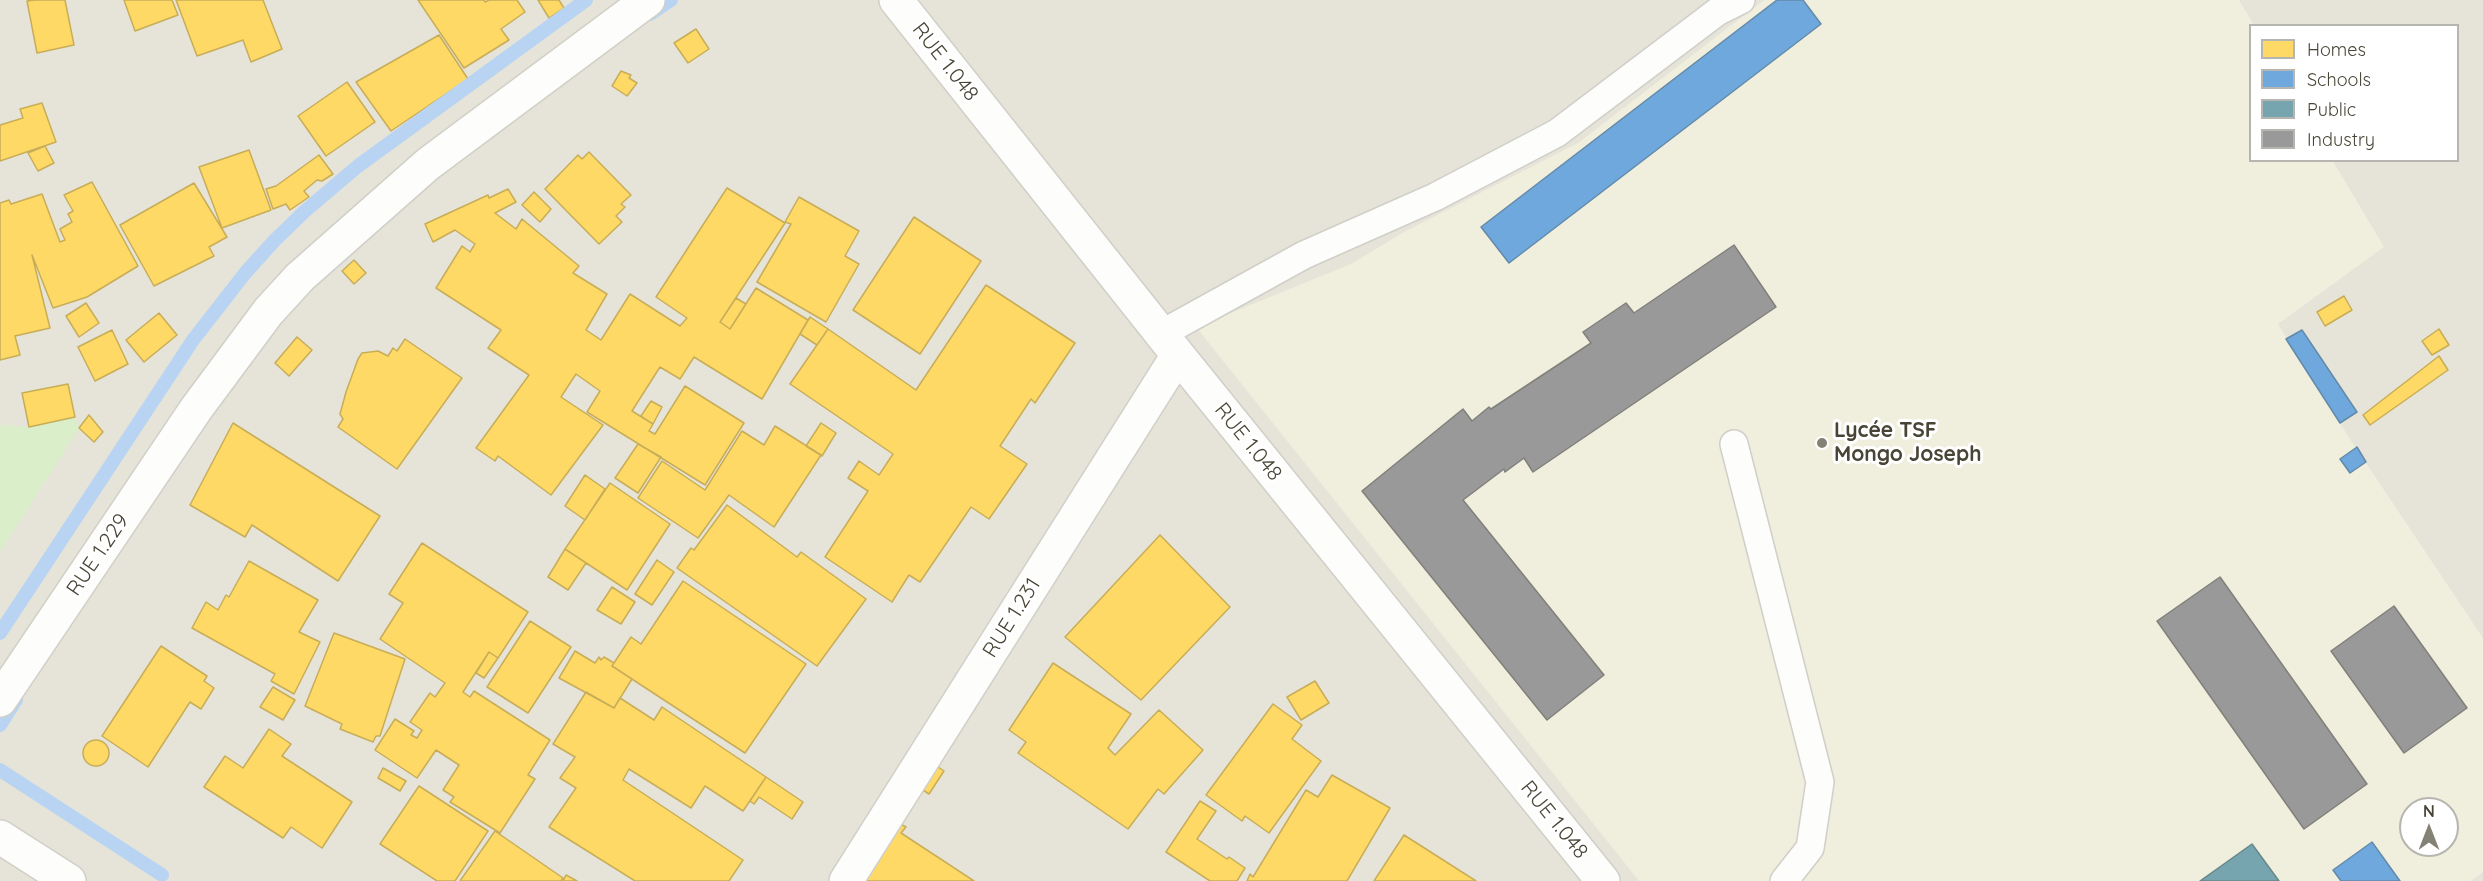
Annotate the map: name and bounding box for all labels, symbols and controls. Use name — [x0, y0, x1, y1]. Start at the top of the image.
street label: RUE 1.048 — [906, 18, 984, 106]
legend — [2249, 24, 2459, 162]
text: Homes — [2307, 38, 2366, 61]
text: Schools — [2307, 68, 2371, 91]
text: Public — [2307, 98, 2356, 121]
text: Industry — [2307, 128, 2375, 151]
street label: RUE 1.048 — [1209, 398, 1287, 486]
place label: Lycée TSF Mongo Joseph — [1834, 418, 1981, 468]
marker: Lycée TSF Mongo Joseph — [1815, 436, 1829, 450]
street label: RUE 1.229 — [62, 509, 134, 601]
street label: RUE 1.231 — [978, 574, 1046, 662]
street label: RUE 1.048 — [1515, 776, 1593, 864]
north arrow — [2399, 797, 2459, 857]
text: N — [2423, 801, 2435, 821]

